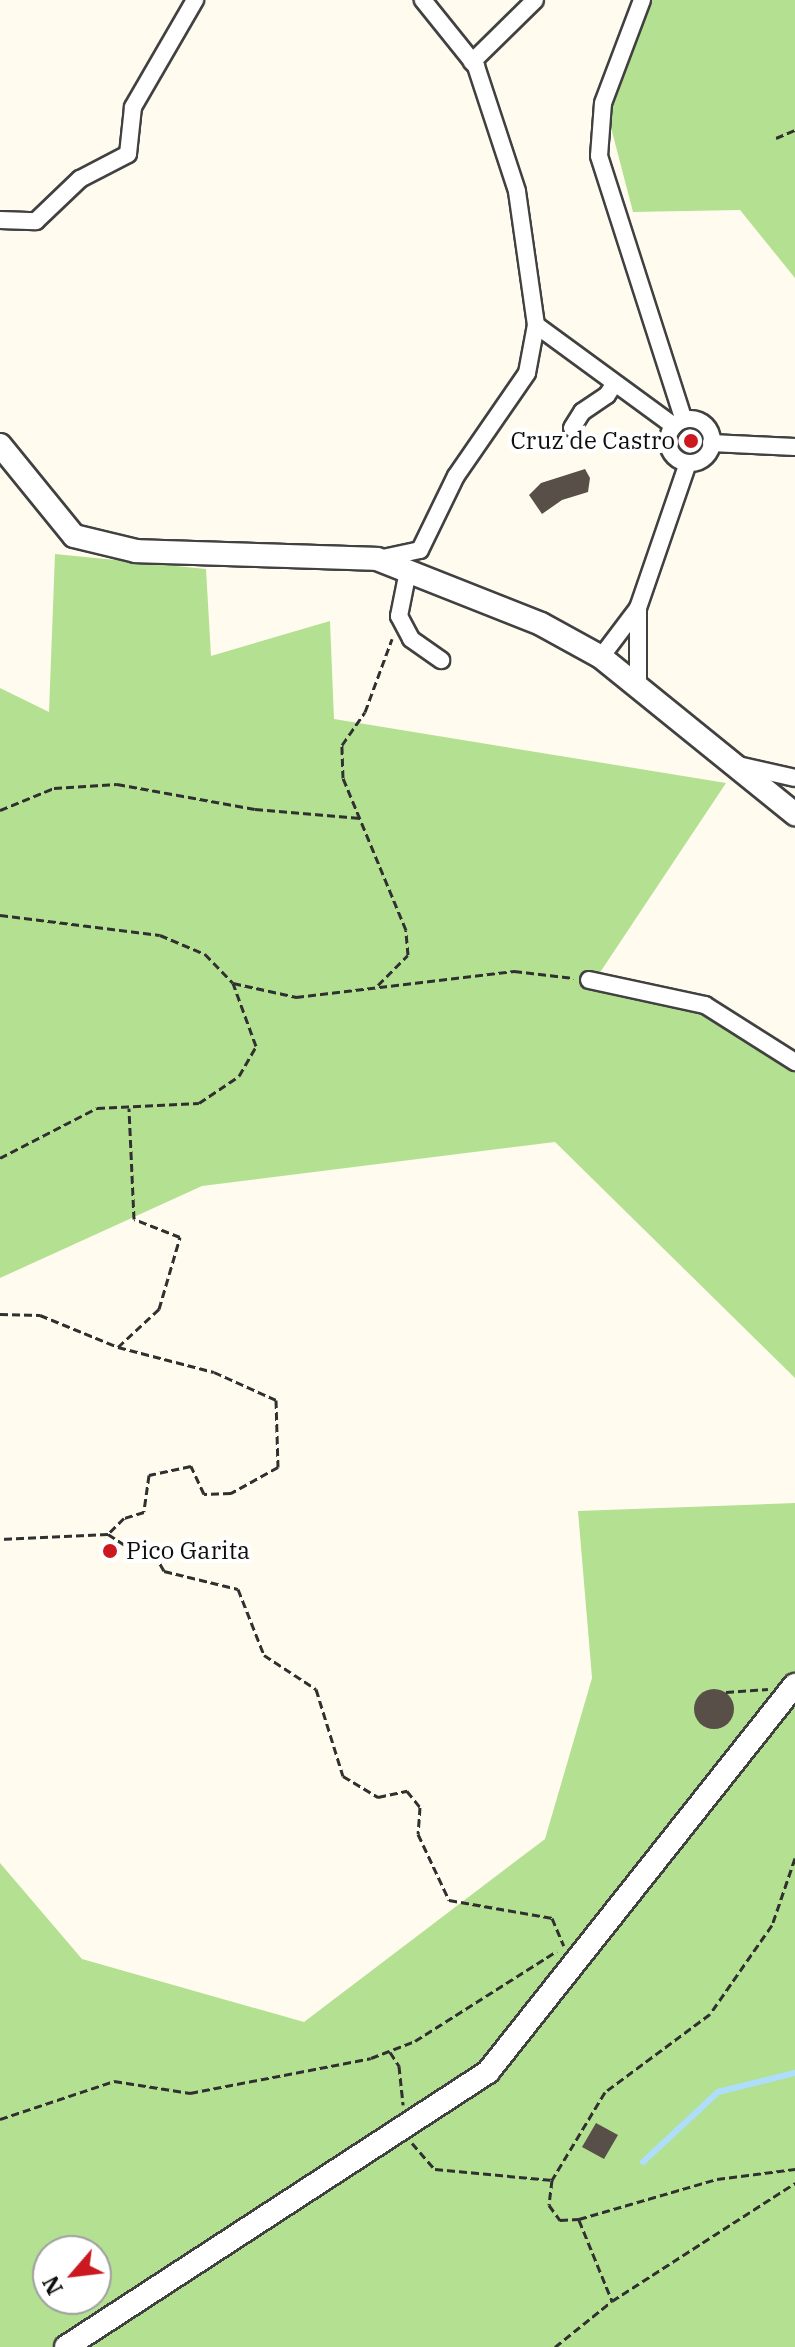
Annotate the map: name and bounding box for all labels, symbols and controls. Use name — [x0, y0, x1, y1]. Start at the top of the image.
place label: Cruz de Castro — [510, 427, 675, 455]
marker: Cruz de Castro — [682, 432, 700, 450]
place label: Pico Garita — [126, 1537, 250, 1565]
marker: Pico Garita — [101, 1542, 119, 1560]
north arrow — [32, 2235, 112, 2315]
text: N — [35, 2271, 69, 2300]

